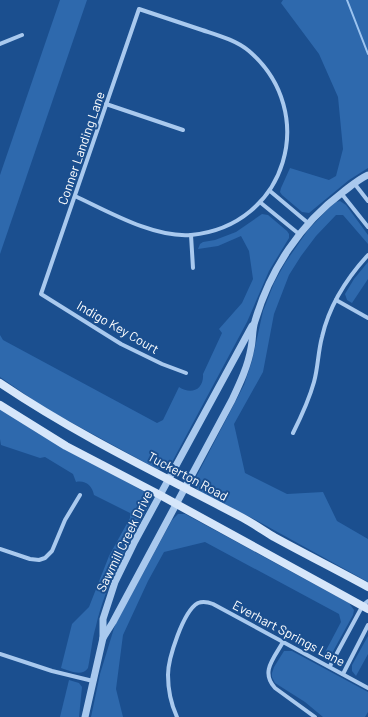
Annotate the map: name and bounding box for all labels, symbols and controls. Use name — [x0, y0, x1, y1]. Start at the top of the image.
street label: Conner Landing Lane — [54, 89, 108, 207]
street label: Indigo Key Court — [74, 297, 162, 357]
street label: Tuckerton Road — [145, 448, 231, 504]
street label: Sawmill Creek Drive — [93, 488, 155, 594]
street label: Everhart Springs Lane — [230, 597, 348, 669]

